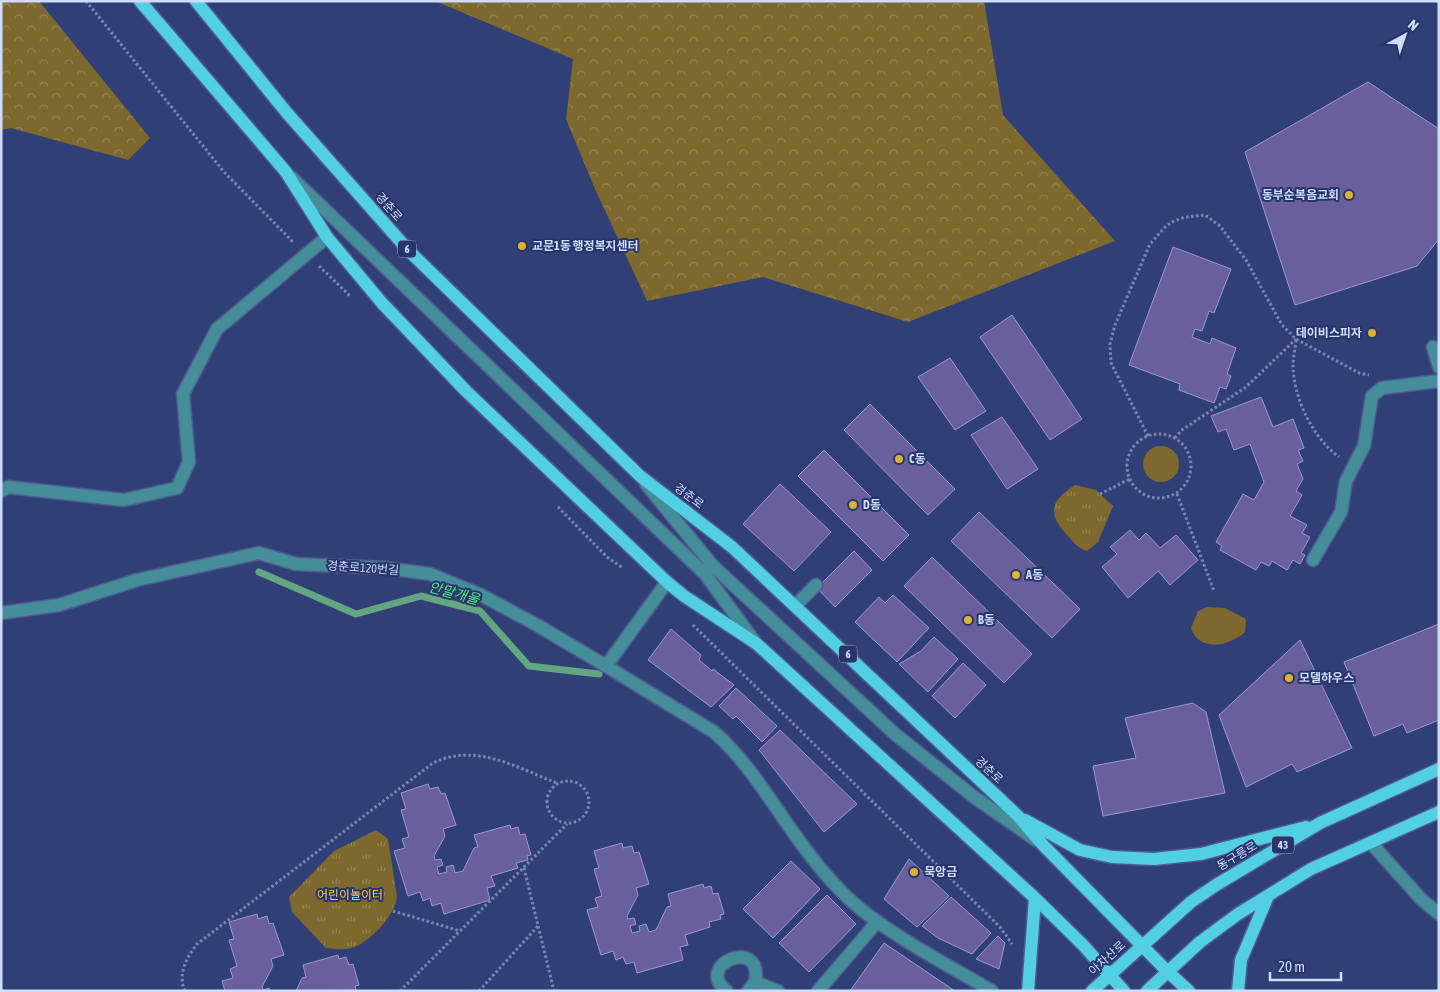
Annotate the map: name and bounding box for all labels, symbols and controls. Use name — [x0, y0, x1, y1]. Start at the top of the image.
north arrow — [1380, 10, 1430, 60]
text: N — [1405, 16, 1422, 34]
place label: 동부순복음교회 — [1262, 188, 1339, 202]
marker: 동부순복음교회 — [1343, 189, 1355, 201]
street label: 경춘로 — [373, 190, 405, 224]
place label: 교문1동 행정복지센터 — [532, 239, 639, 253]
road number: 6 — [398, 240, 416, 258]
marker: 교문1동 행정복지센터 — [516, 240, 528, 252]
place label: 데이비스피자 — [1296, 326, 1362, 340]
marker: 데이비스피자 — [1366, 327, 1378, 339]
place label: C동 — [909, 452, 925, 466]
marker: C동 — [893, 453, 905, 465]
street label: 경춘로 — [672, 480, 706, 512]
place label: D동 — [863, 498, 881, 512]
marker: D동 — [847, 499, 859, 511]
street label: 경춘로120번길 — [327, 559, 399, 577]
place label: A동 — [1025, 568, 1043, 582]
marker: A동 — [1010, 569, 1022, 581]
water label: 안말개울 — [427, 579, 482, 608]
place label: B동 — [978, 613, 995, 627]
marker: B동 — [962, 614, 974, 626]
road number: 6 — [839, 646, 857, 662]
place label: 모델하우스 — [1299, 671, 1354, 685]
marker: 모델하우스 — [1283, 672, 1295, 684]
street label: 경춘로 — [972, 754, 1006, 786]
road number: 43 — [1272, 836, 1294, 854]
street label: 동구릉로 — [1214, 839, 1260, 873]
place label: 묵앙금 — [924, 865, 957, 879]
marker: 묵앙금 — [908, 866, 920, 878]
park label: 어린이놀이터 — [317, 888, 383, 902]
street label: 아차산로 — [1086, 938, 1128, 978]
scale bar — [1270, 950, 1341, 982]
text: 20 m — [1278, 958, 1305, 975]

